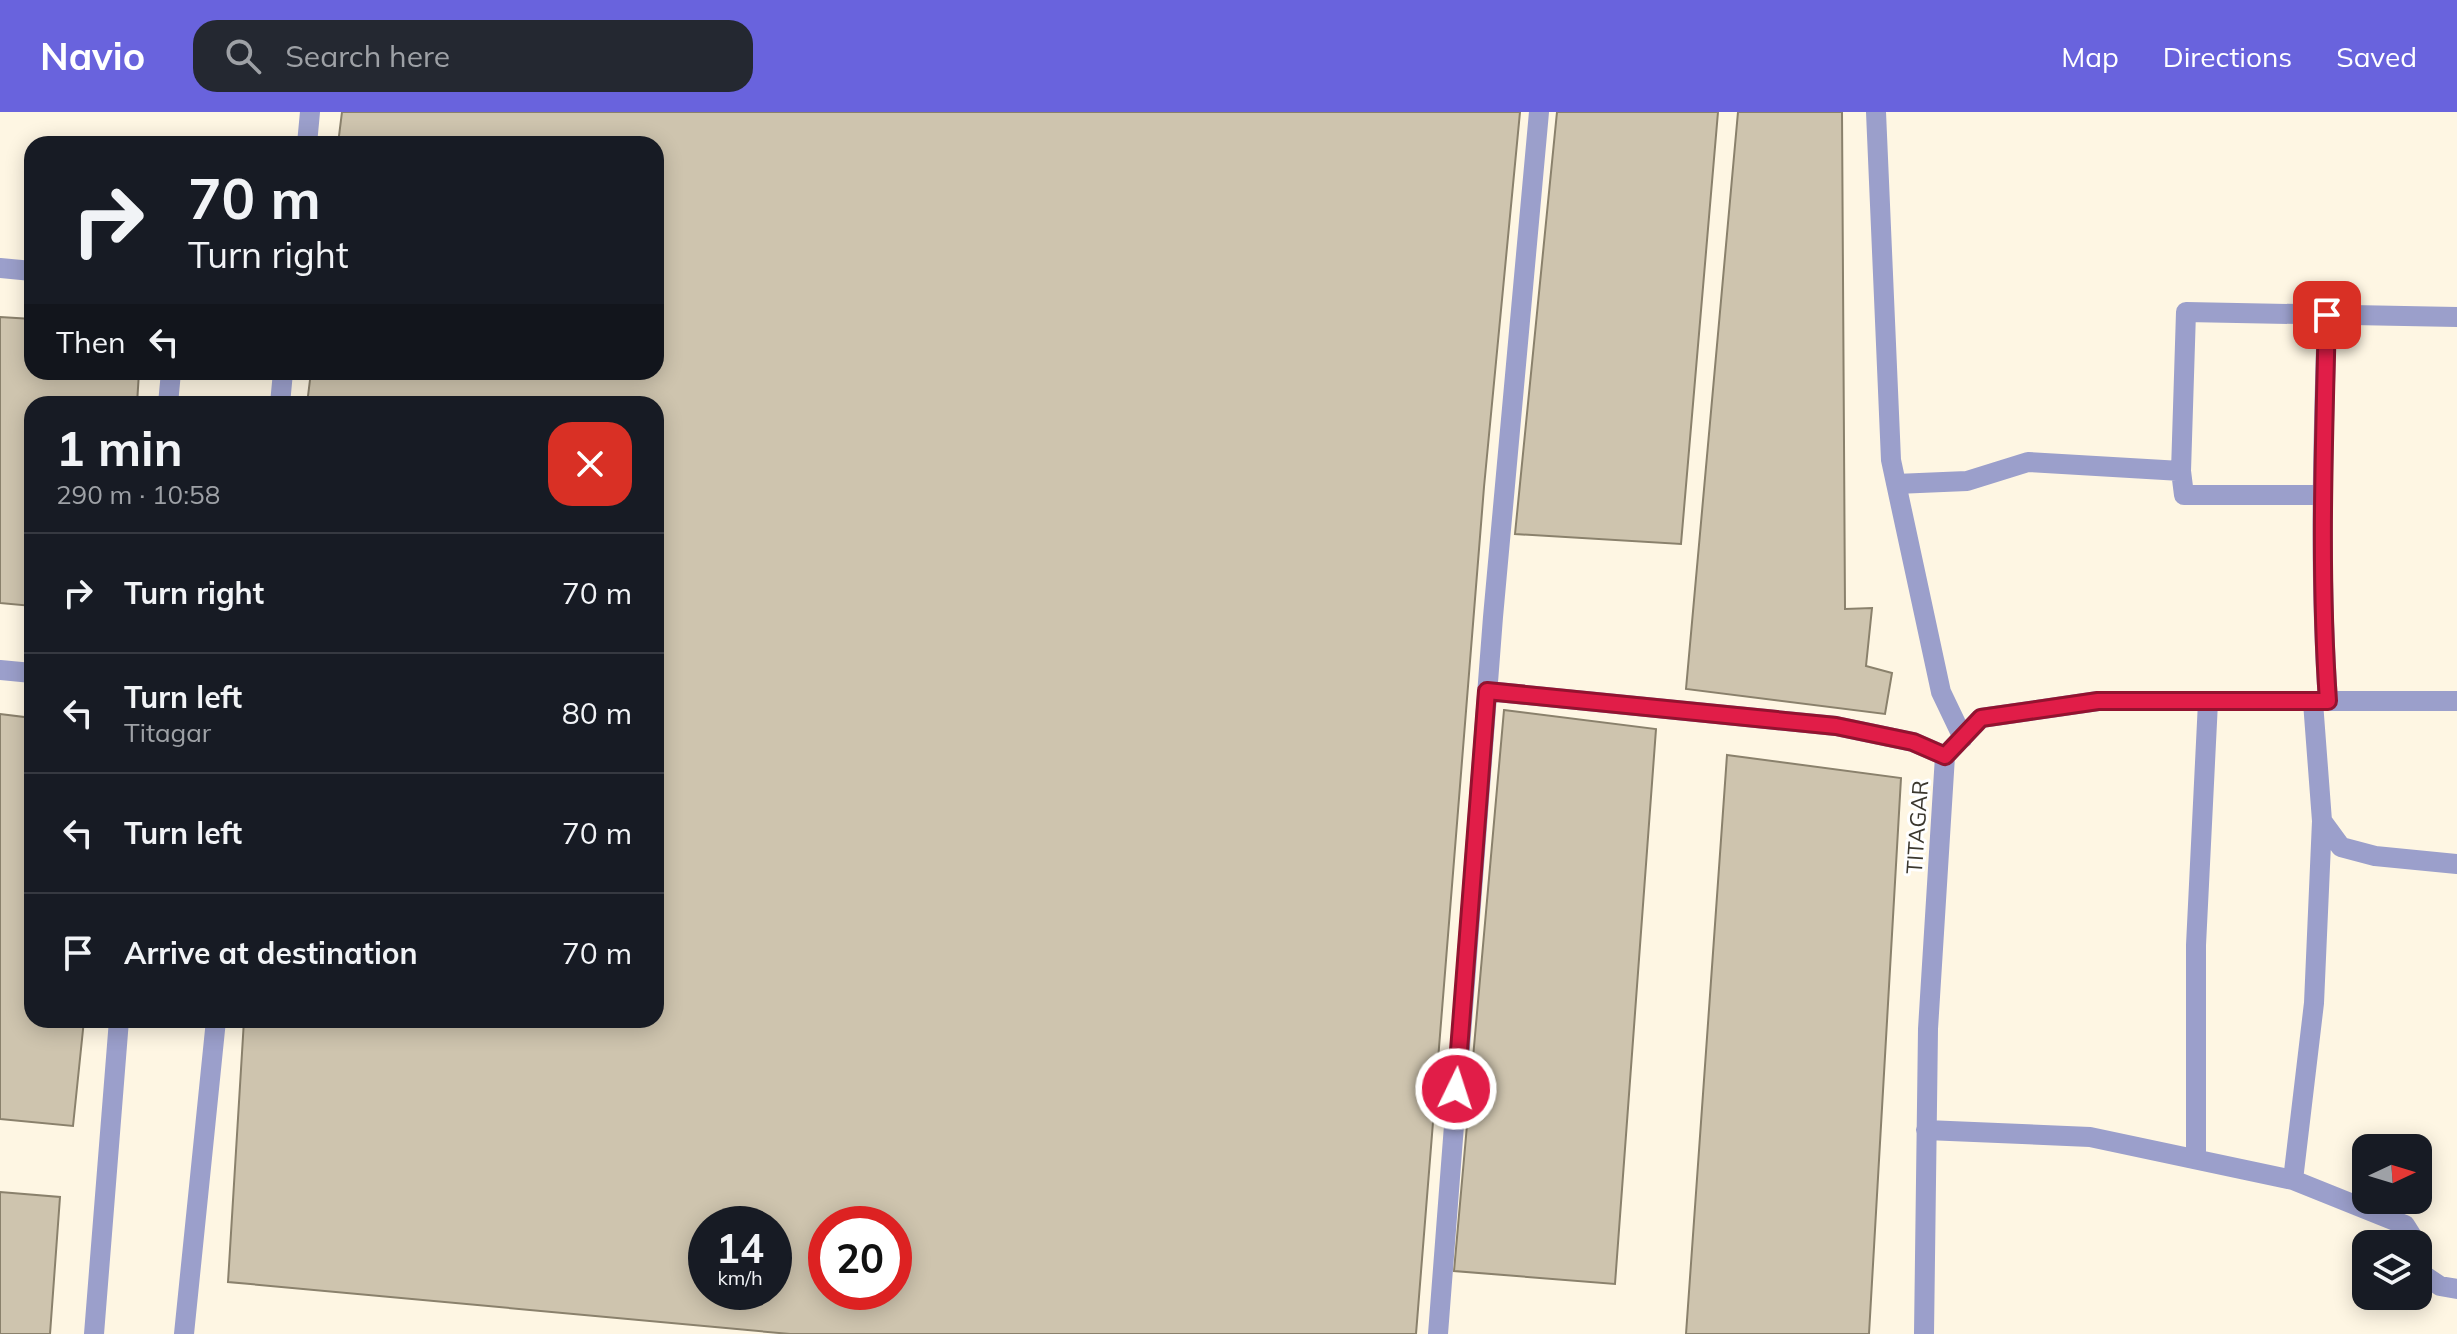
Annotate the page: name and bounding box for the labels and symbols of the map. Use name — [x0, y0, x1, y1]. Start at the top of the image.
pin — [2293, 281, 2361, 349]
street label: TITAGAR — [1900, 779, 1934, 875]
position arrow — [1414, 1047, 1498, 1131]
north arrow — [2352, 1134, 2432, 1214]
speed limit sign: 20 — [808, 1206, 912, 1310]

